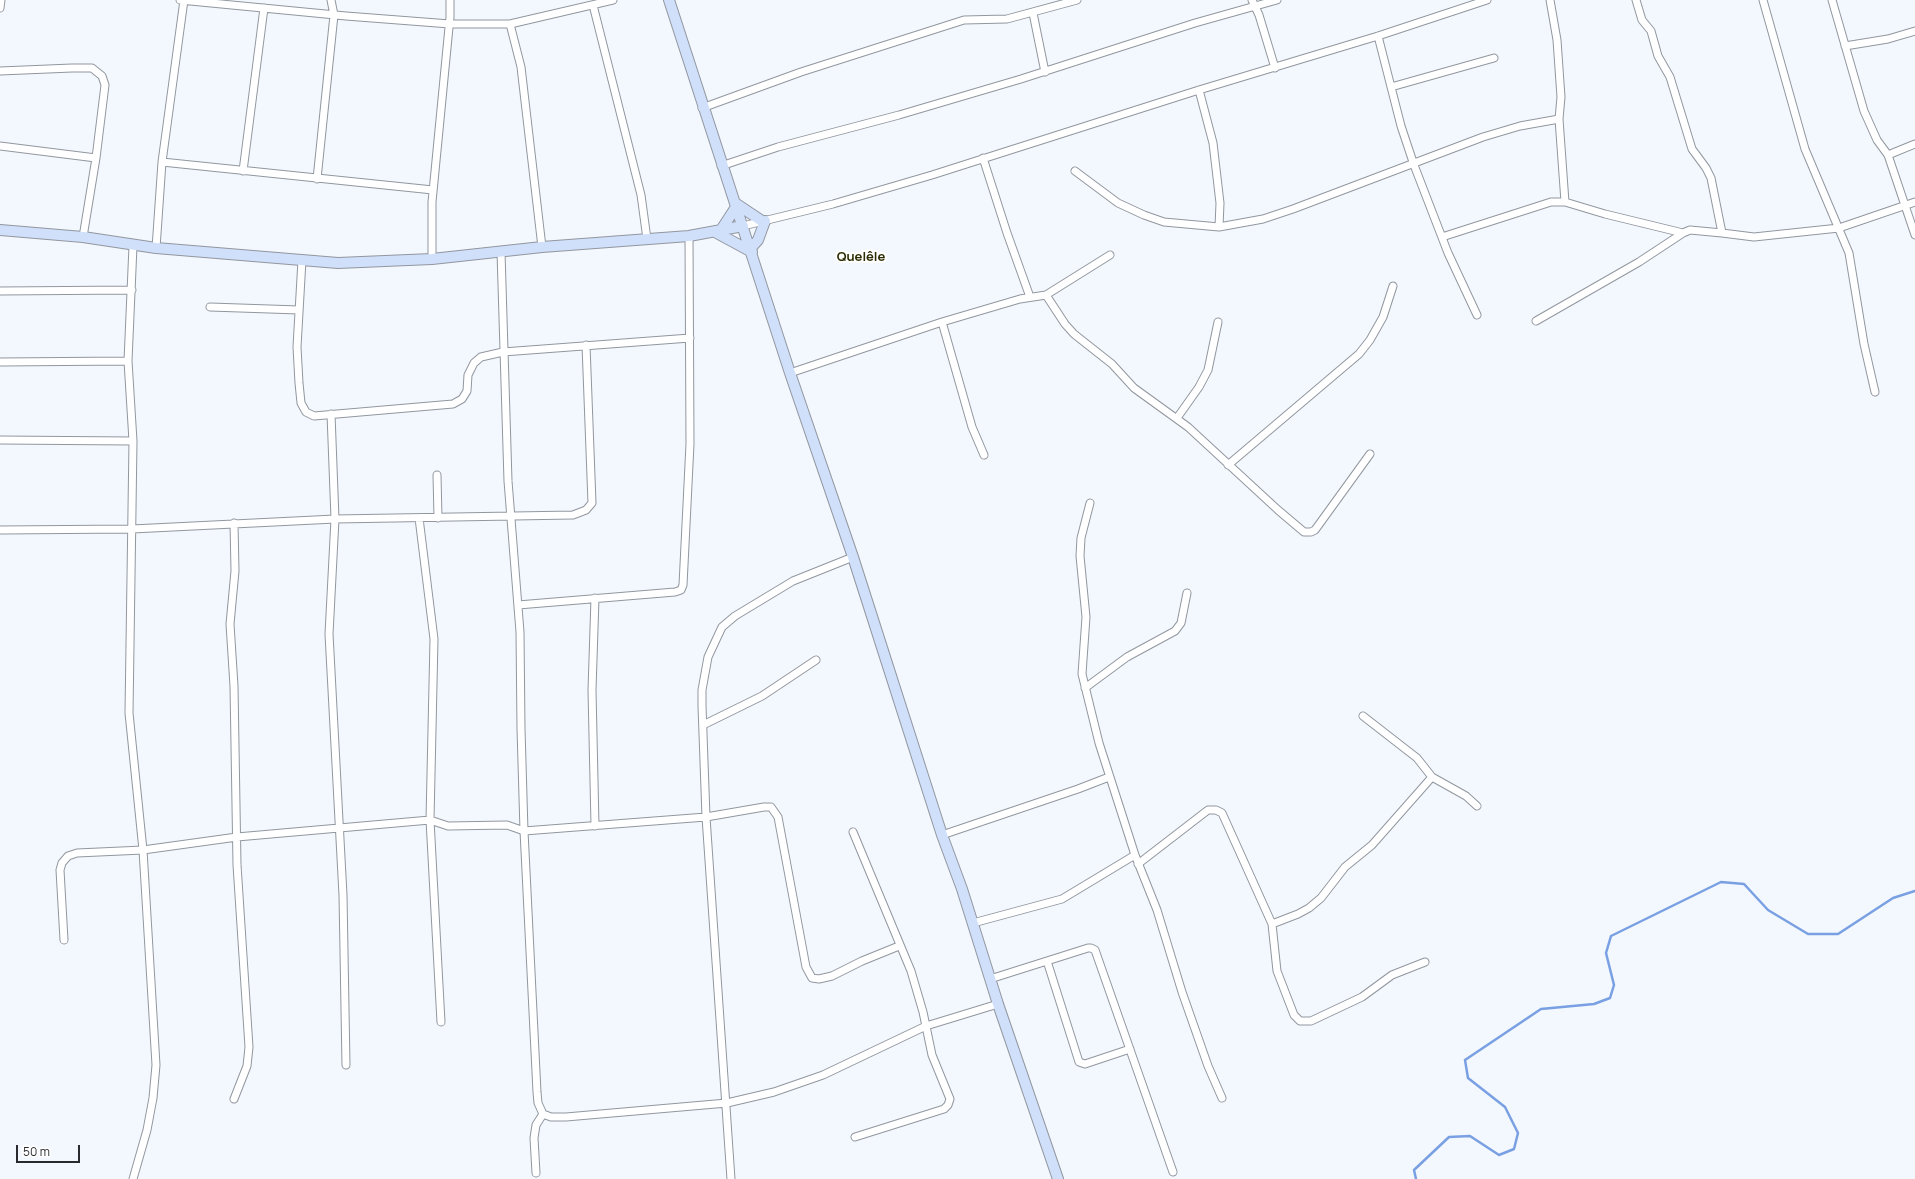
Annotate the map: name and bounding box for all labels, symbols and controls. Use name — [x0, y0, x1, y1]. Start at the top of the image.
district label: Quelêle — [837, 249, 885, 265]
scale bar — [18, 1137, 82, 1163]
text: 50 m — [23, 1143, 50, 1160]

